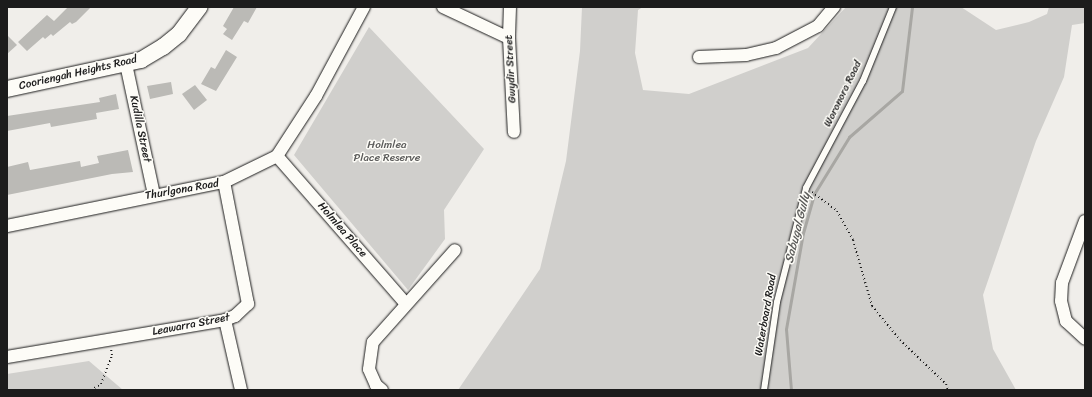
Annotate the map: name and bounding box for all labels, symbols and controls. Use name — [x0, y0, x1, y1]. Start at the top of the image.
street label: Gwydir Street — [503, 35, 519, 103]
street label: Cooriengah Heights Road — [18, 53, 138, 93]
street label: Woronora Road — [821, 59, 865, 129]
street label: Kudilla Street — [126, 94, 154, 164]
park label: Holmlea Place Reserve — [353, 139, 421, 165]
street label: Thurlgona Road — [144, 177, 220, 203]
water label: Sabugal Gully — [782, 191, 814, 265]
street label: Holmlea Place — [315, 200, 369, 260]
street label: Waterboard Road — [752, 273, 780, 357]
street label: Leawarra Street — [151, 311, 231, 339]

